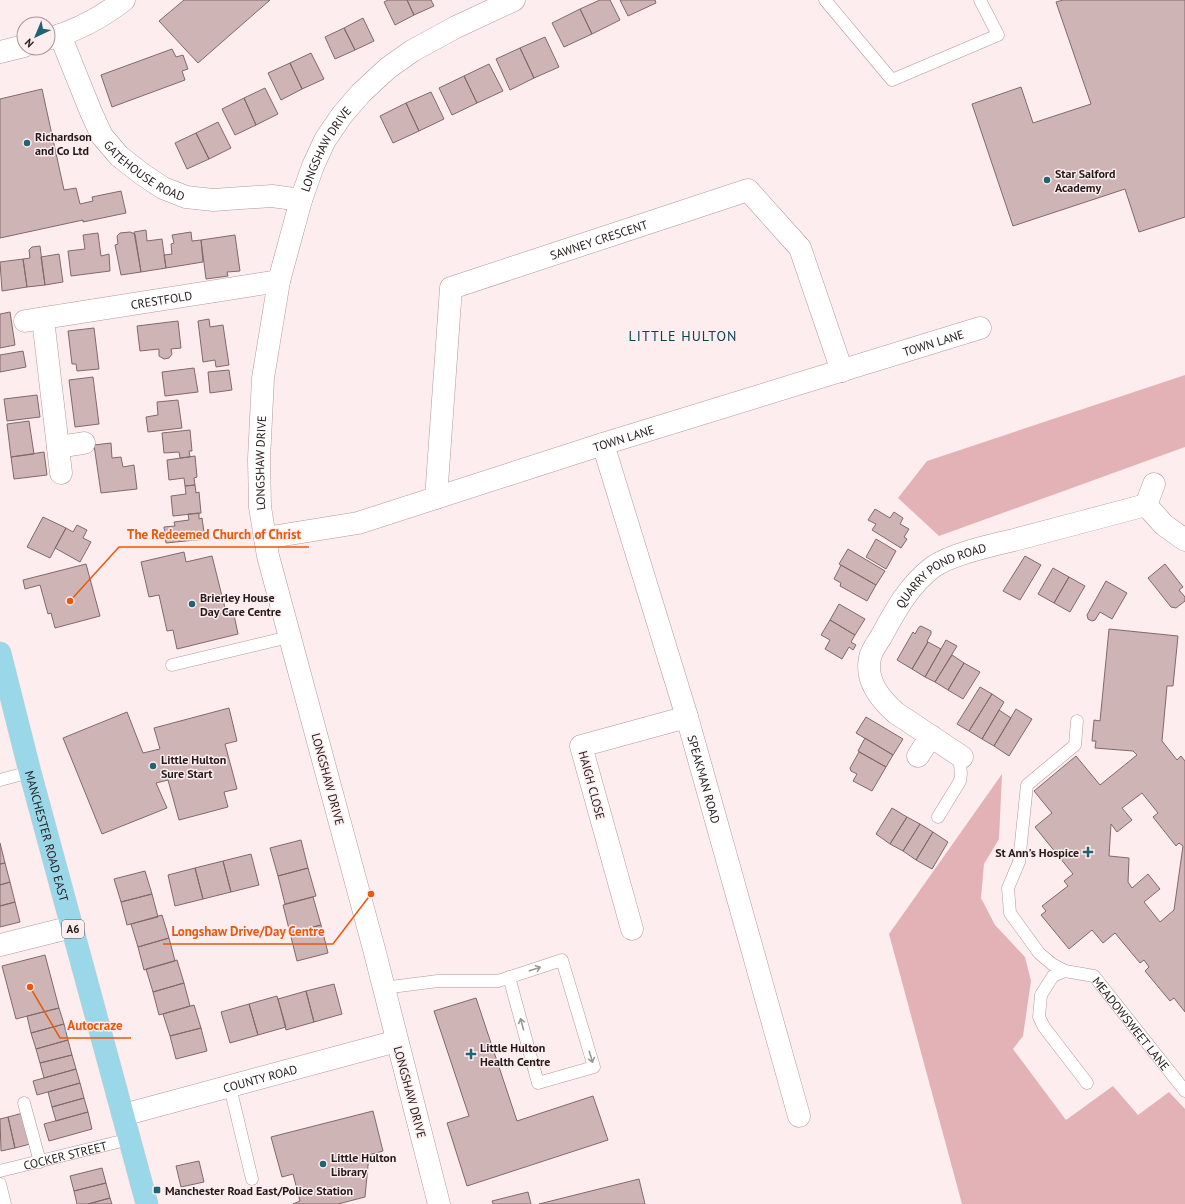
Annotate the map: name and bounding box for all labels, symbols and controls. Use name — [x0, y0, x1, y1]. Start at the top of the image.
north arrow — [16, 16, 56, 56]
text: N — [22, 36, 37, 51]
street label: LONGSHAW DRIVE — [297, 103, 354, 194]
place label: Richardson and Co Ltd — [35, 129, 92, 158]
street label: GATEHOUSE ROAD — [101, 137, 187, 203]
marker: Richardson and Co Ltd — [22, 138, 32, 148]
place label: Star Salford Academy — [1055, 166, 1116, 195]
marker: Star Salford Academy — [1042, 175, 1052, 185]
street label: SAWNEY CRESCENT — [548, 216, 650, 262]
street label: CRESTFOLD — [130, 287, 193, 312]
street label: TOWN LANE — [901, 326, 965, 359]
district label: LITTLE HULTON — [629, 327, 737, 345]
street label: LONGSHAW DRIVE — [251, 415, 269, 511]
street label: TOWN LANE — [591, 421, 656, 454]
callout: The Redeemed Church of Christ — [119, 522, 309, 547]
text: The Redeemed Church of Christ — [127, 526, 301, 543]
street label: QUARRY POND ROAD — [892, 539, 988, 611]
place label: Brierley House Day Care Centre — [200, 590, 281, 619]
marker: Brierley House Day Care Centre — [187, 599, 197, 609]
street label: LONGSHAW DRIVE — [308, 731, 348, 827]
street label: SPEAKMAN ROAD — [685, 733, 724, 825]
street label: HAIGH CLOSE — [576, 749, 608, 821]
place label: Little Hulton Sure Start — [161, 752, 226, 781]
marker: Little Hulton Sure Start — [148, 761, 158, 771]
street label: MANCHESTER ROAD EAST — [22, 769, 72, 903]
place label: St Ann's Hospice — [995, 845, 1079, 860]
marker: St Ann's Hospice — [1082, 846, 1094, 858]
callout: Longshaw Drive/Day Centre — [163, 919, 333, 944]
road number: A6 — [62, 920, 84, 938]
text: Longshaw Drive/Day Centre — [171, 923, 325, 940]
one-way arrow — [529, 964, 541, 972]
street label: MEADOWSWEET LANE — [1090, 973, 1173, 1073]
callout: Autocraze — [60, 1013, 131, 1038]
text: Autocraze — [67, 1017, 123, 1034]
one-way arrow — [518, 1018, 525, 1031]
place label: Little Hulton Health Centre — [480, 1040, 550, 1069]
street label: LONGSHAW DRIVE — [390, 1044, 430, 1140]
marker: Little Hulton Health Centre — [465, 1048, 477, 1060]
one-way arrow — [588, 1051, 595, 1064]
street label: COUNTY ROAD — [221, 1061, 299, 1095]
street label: COCKER STREET — [22, 1137, 109, 1172]
place label: Little Hulton Library — [331, 1150, 396, 1179]
marker: Little Hulton Library — [318, 1159, 328, 1169]
place label: Manchester Road East/Police Station — [165, 1183, 353, 1198]
marker: Manchester Road East/Police Station — [152, 1185, 162, 1195]

